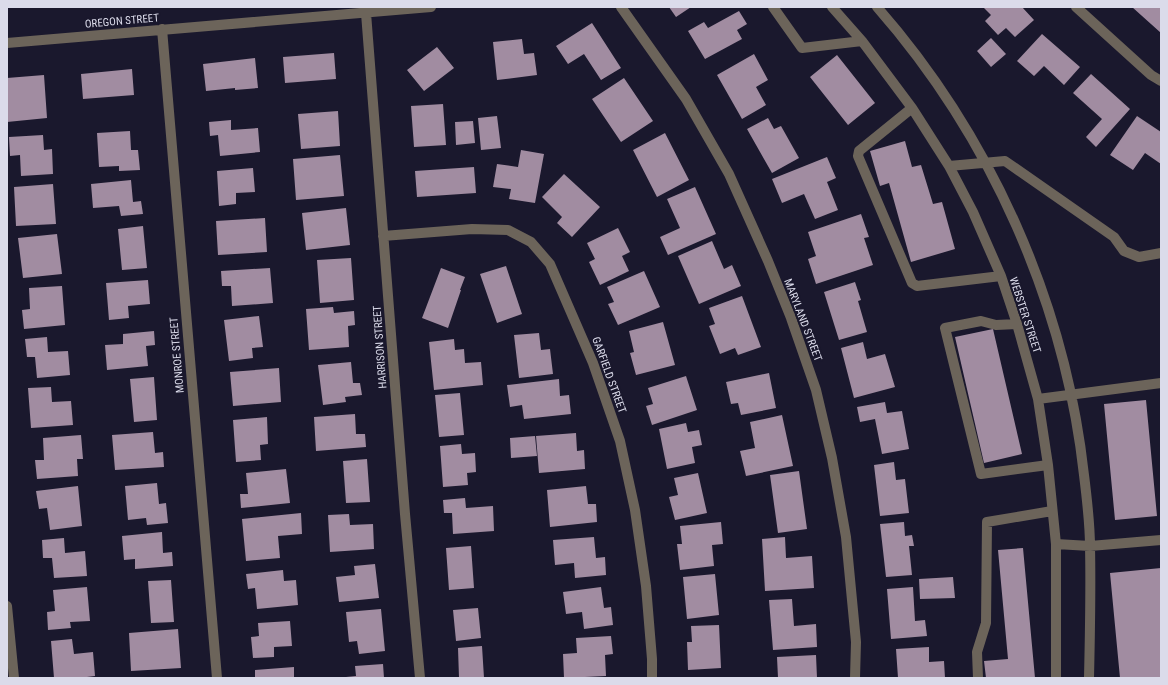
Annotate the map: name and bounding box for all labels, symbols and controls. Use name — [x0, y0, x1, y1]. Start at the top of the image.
street label: OREGON STREET — [84, 11, 160, 31]
street label: WEBSTER STREET — [1007, 275, 1043, 355]
street label: MARYLAND STREET — [781, 277, 825, 363]
street label: HARRISON STREET — [371, 305, 389, 389]
street label: MONROE STREET — [167, 316, 187, 394]
street label: GARFIELD STREET — [589, 335, 629, 415]

